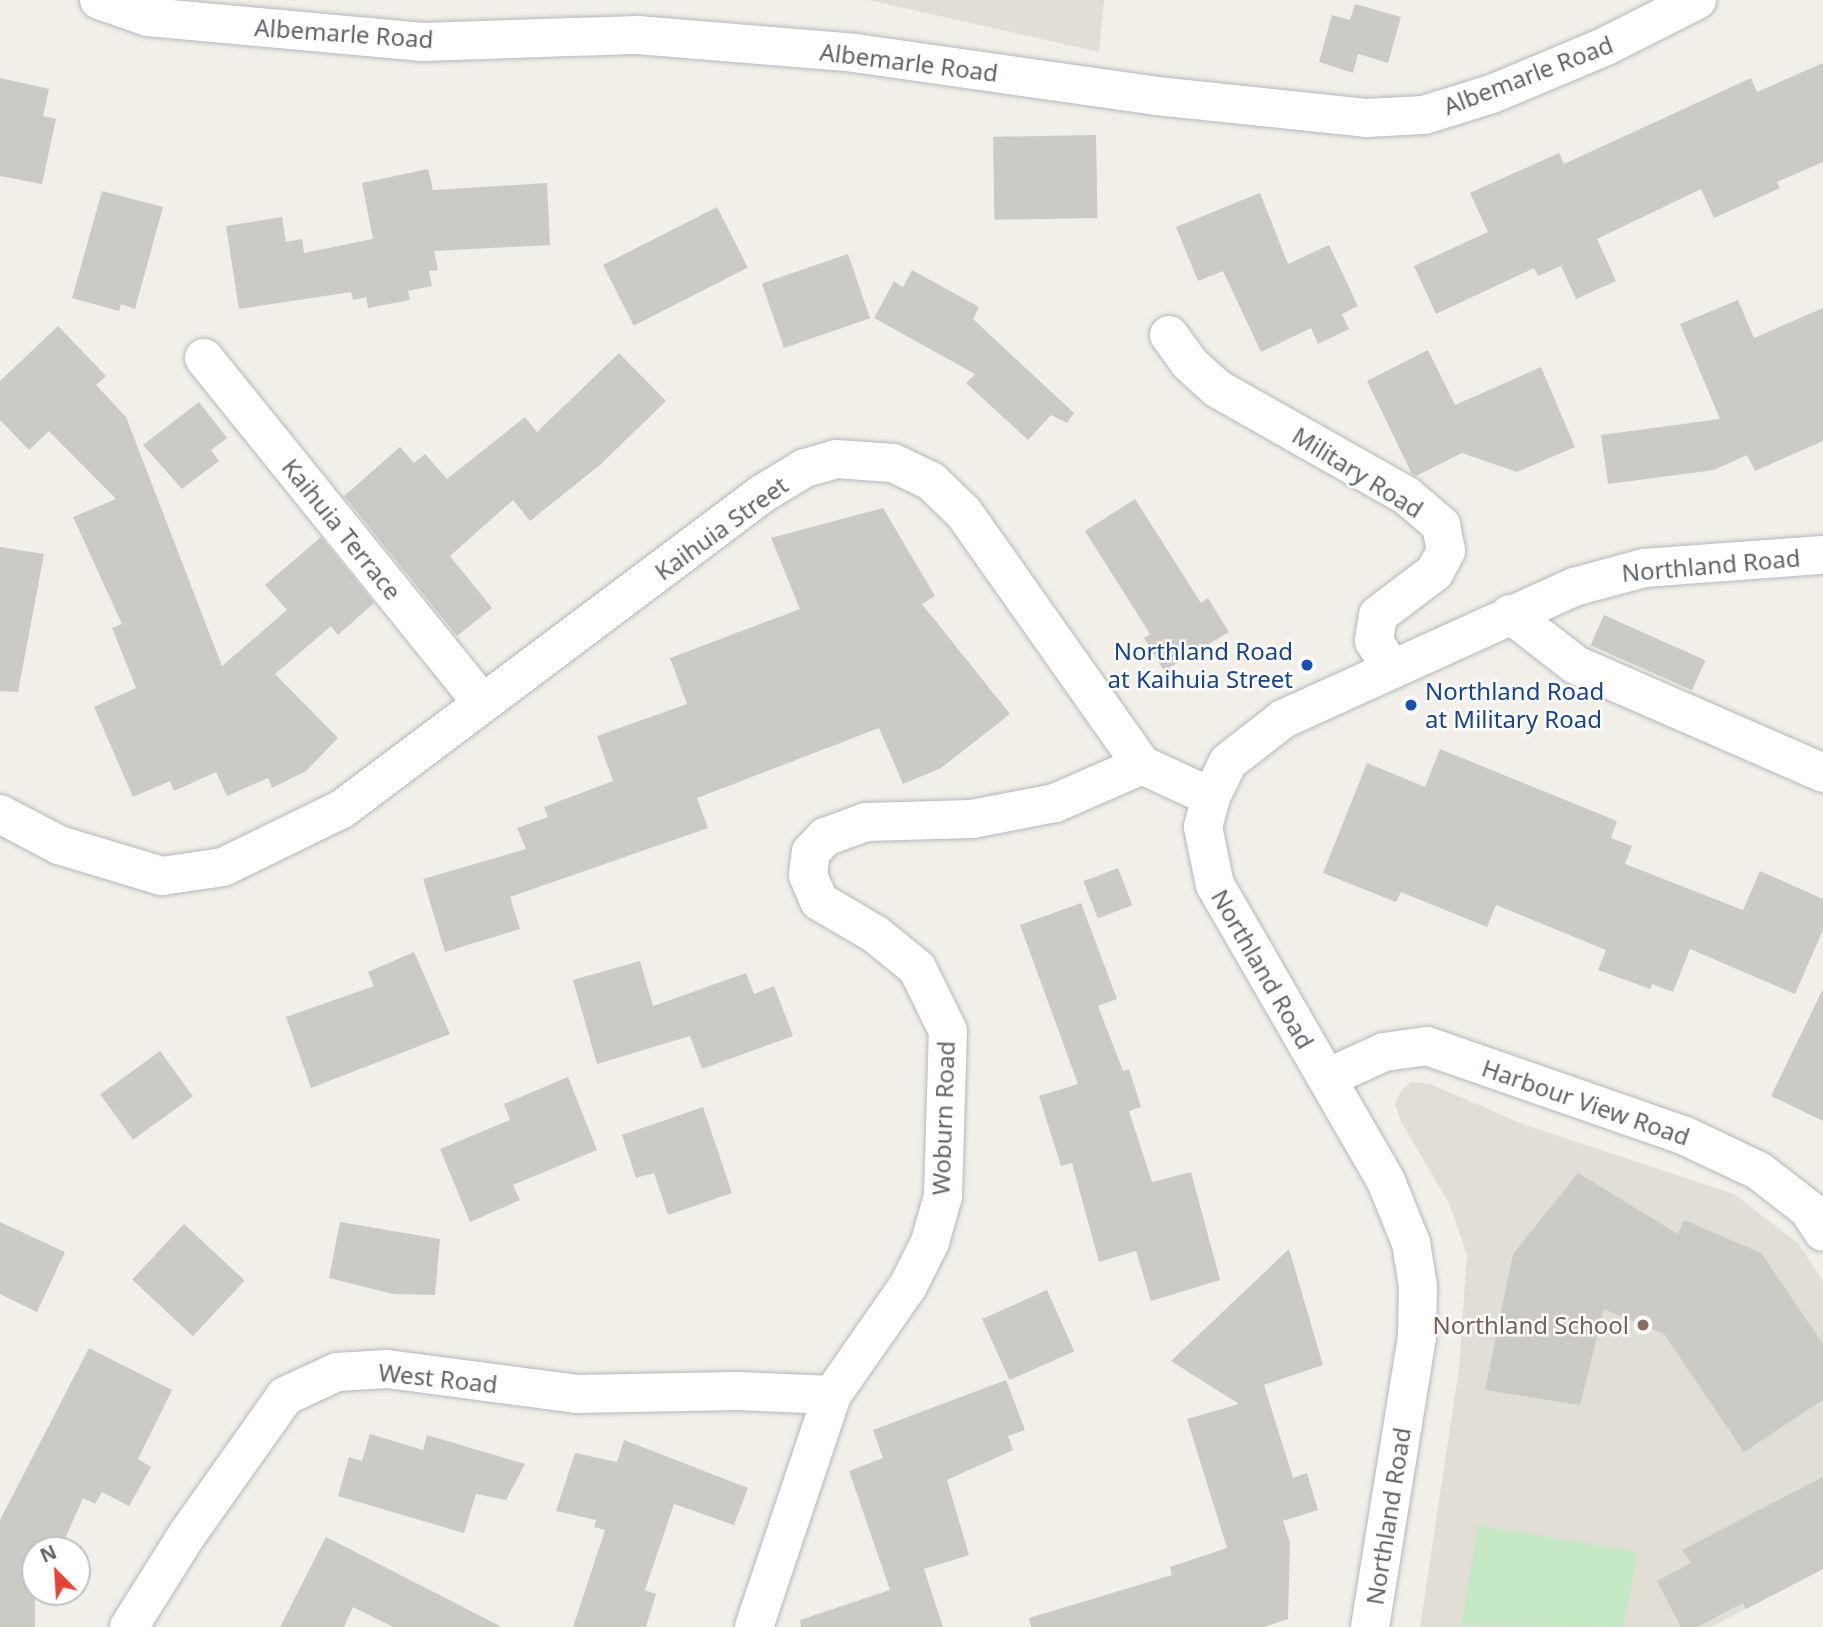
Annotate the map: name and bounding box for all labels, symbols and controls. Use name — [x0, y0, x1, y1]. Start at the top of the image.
street label: Albemarle Road — [254, 12, 434, 54]
street label: Albemarle Road — [1439, 29, 1617, 121]
street label: Albemarle Road — [818, 37, 1000, 87]
street label: Military Road — [1287, 420, 1429, 524]
street label: Kaihuia Terrace — [276, 453, 408, 605]
street label: Kaihuia Street — [649, 470, 793, 586]
street label: Northland Road — [1620, 543, 1802, 587]
place label: Northland Road at Kaihuia Street — [1108, 637, 1293, 693]
marker: Northland Road at Kaihuia Street — [1299, 657, 1315, 673]
place label: Northland Road at Military Road — [1425, 677, 1604, 733]
marker: Northland Road at Military Road — [1403, 697, 1419, 713]
street label: Northland Road — [1206, 884, 1320, 1054]
street label: Woburn Road — [926, 1040, 960, 1196]
street label: Harbour View Road — [1478, 1053, 1694, 1151]
place label: Northland School — [1433, 1311, 1629, 1339]
marker: Northland School — [1635, 1317, 1651, 1333]
street label: West Road — [377, 1357, 499, 1399]
street label: Northland Road — [1360, 1425, 1416, 1607]
north arrow — [21, 1536, 91, 1606]
text: N — [36, 1539, 61, 1569]

